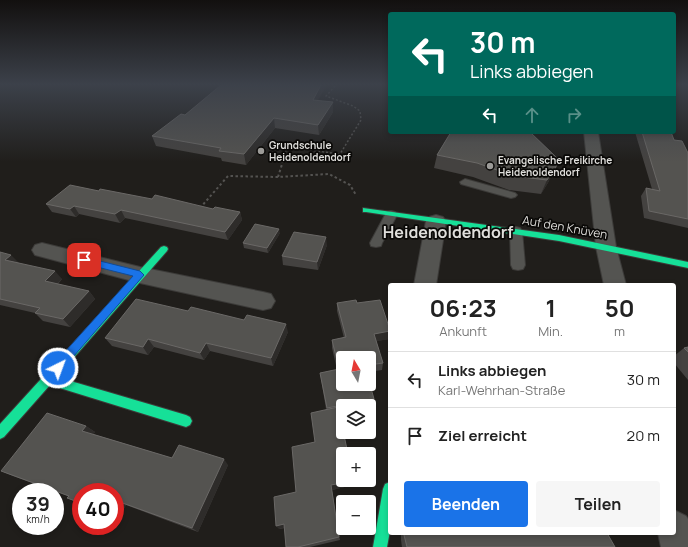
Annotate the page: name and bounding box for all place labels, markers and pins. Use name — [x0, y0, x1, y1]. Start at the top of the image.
place label: Grundschule Heidenoldendorf — [269, 138, 351, 164]
marker: Grundschule Heidenoldendorf — [256, 146, 266, 156]
place label: Evangelische Freikirche Heidenoldendorf — [498, 153, 612, 179]
marker: Evangelische Freikirche Heidenoldendorf — [485, 161, 495, 171]
pin — [67, 243, 101, 277]

